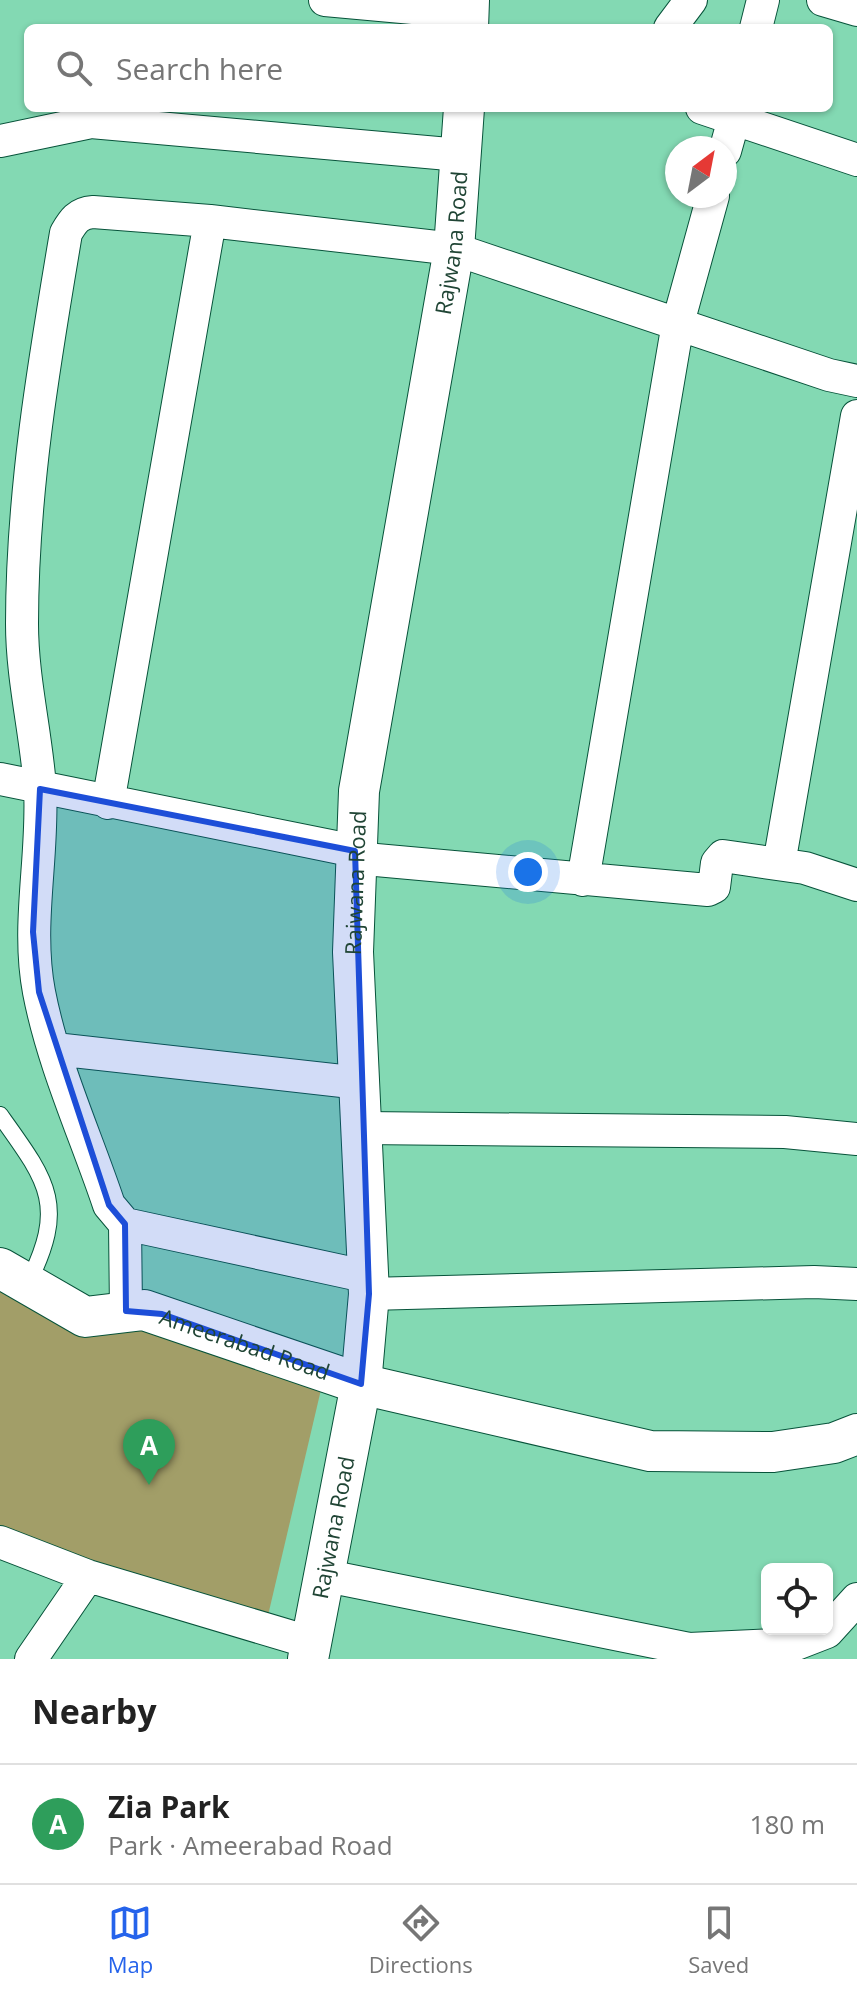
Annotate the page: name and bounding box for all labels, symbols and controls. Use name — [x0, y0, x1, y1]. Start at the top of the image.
search box — [24, 24, 833, 112]
icon: search — [52, 46, 96, 90]
text: Search here — [116, 48, 283, 89]
north arrow — [665, 136, 737, 208]
street label: Rajwana Road — [427, 170, 473, 317]
street label: Rajwana Road — [337, 810, 372, 956]
your location — [508, 852, 548, 892]
street label: Ameerabad Road — [156, 1301, 334, 1386]
pin: A — [123, 1419, 175, 1485]
street label: Rajwana Road — [304, 1453, 361, 1601]
map controls — [761, 1563, 833, 1635]
button: locate — [761, 1563, 833, 1635]
text: Nearby — [32, 1688, 157, 1734]
text: Zia Park — [108, 1786, 230, 1827]
text: A — [49, 1806, 67, 1842]
text: 180 m — [750, 1806, 825, 1842]
text: Park · Ameerabad Road — [108, 1827, 393, 1863]
tab: Map — [108, 1901, 153, 1979]
tab: Directions — [369, 1901, 473, 1979]
tab: Saved — [688, 1901, 749, 1979]

